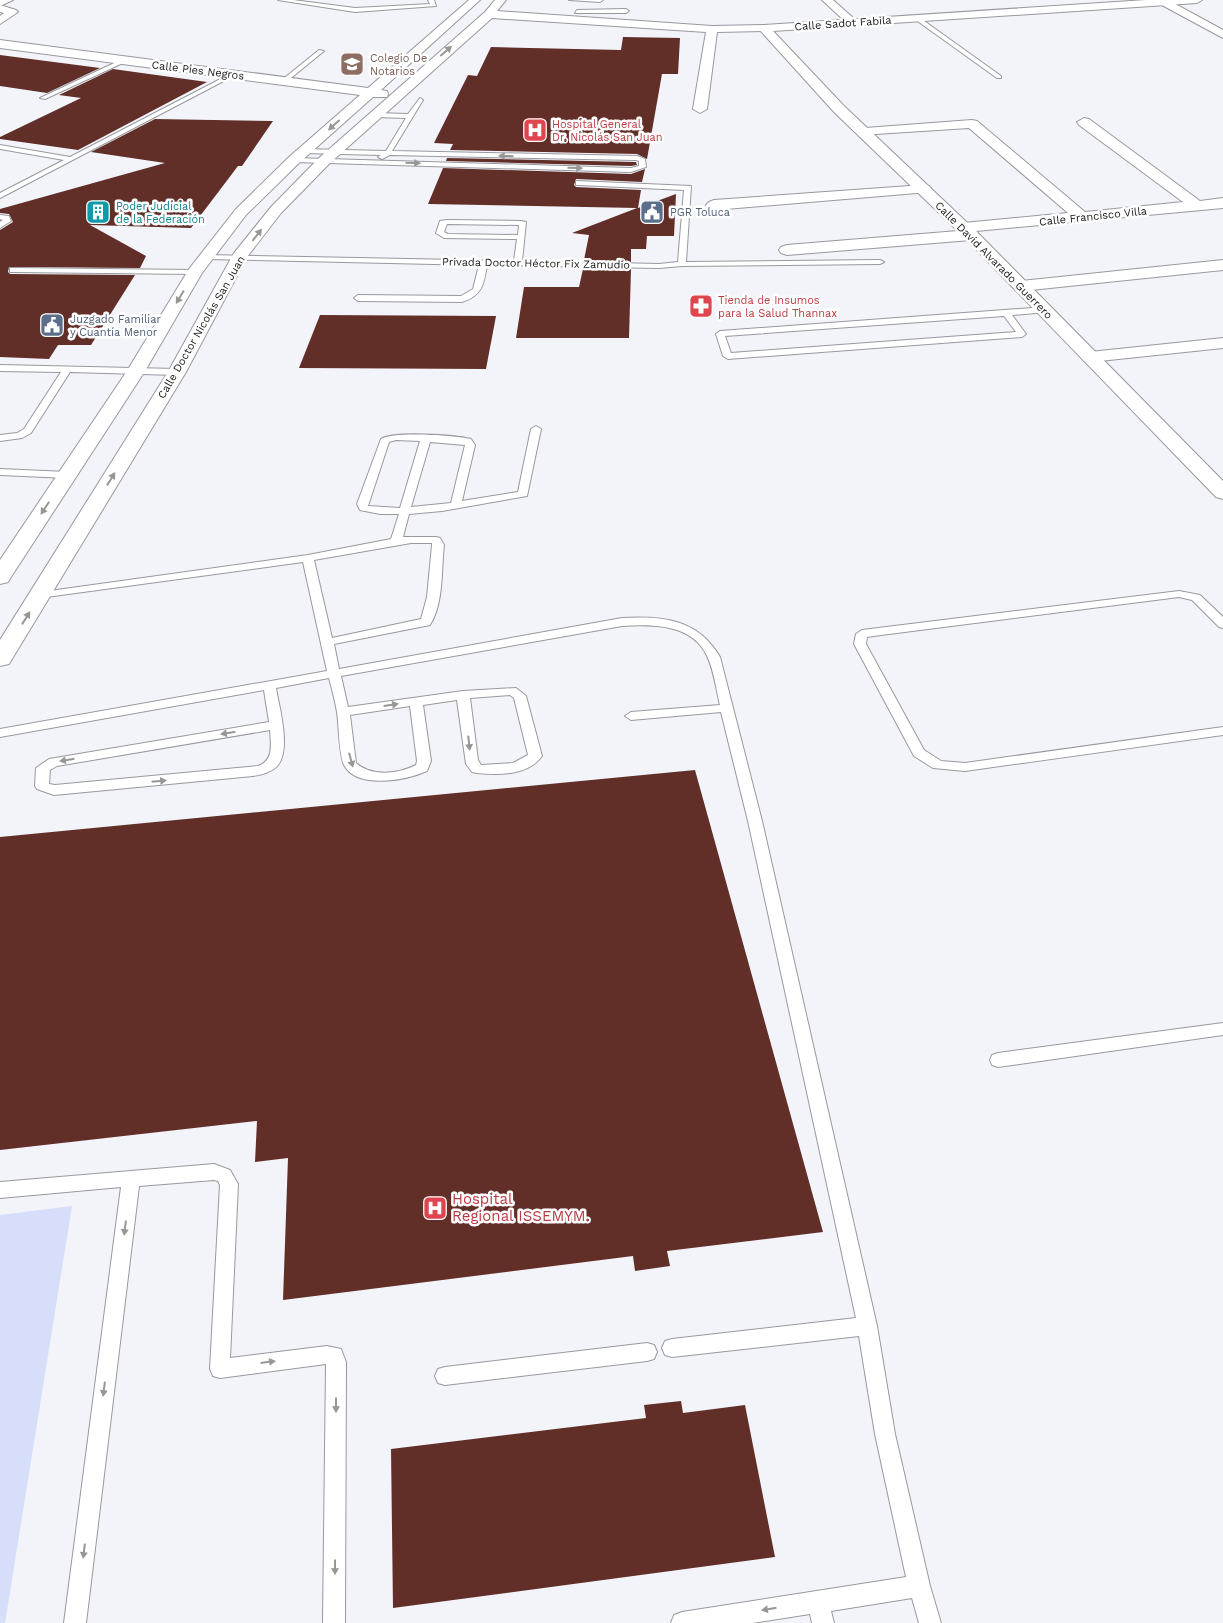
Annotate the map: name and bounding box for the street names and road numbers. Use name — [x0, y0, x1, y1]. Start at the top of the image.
street label: Calle Sadot Fabila — [794, 14, 892, 33]
street label: Calle Pies Negros — [151, 58, 245, 83]
street label: Calle David Alvarado Guerrero — [932, 199, 1055, 322]
street label: Calle Francisco Villa — [1039, 204, 1148, 229]
street label: Calle Doctor Nicolás San Juan — [155, 254, 248, 401]
street label: Privada Doctor Héctor Fix Zamudio — [442, 255, 630, 272]

